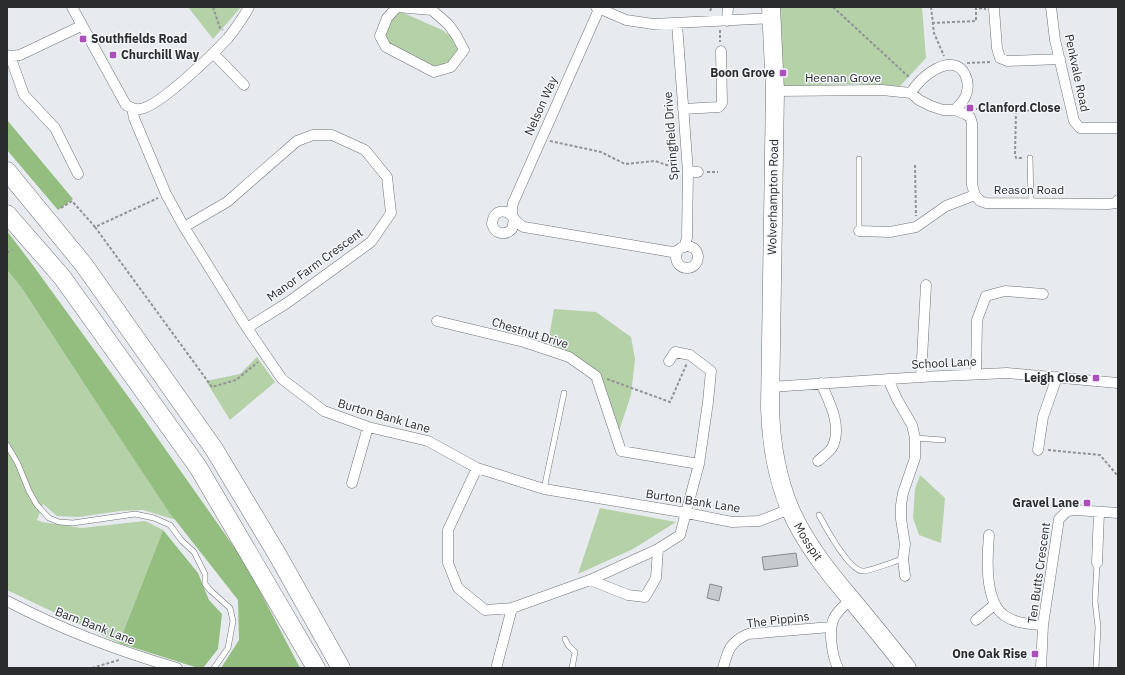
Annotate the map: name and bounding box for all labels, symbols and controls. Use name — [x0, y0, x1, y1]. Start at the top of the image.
place label: Southfields Road — [91, 31, 187, 46]
street label: Penkvale Road — [1062, 33, 1093, 113]
marker: Southfields Road — [78, 34, 88, 44]
place label: Churchill Way — [121, 47, 200, 62]
marker: Churchill Way — [108, 50, 118, 60]
place label: Boon Grove — [710, 65, 775, 80]
marker: Boon Grove — [778, 68, 788, 78]
street label: Heenan Grove — [805, 70, 882, 85]
street label: Nelson Way — [521, 74, 560, 138]
street label: Springfield Drive — [660, 91, 681, 181]
place label: Clanford Close — [978, 100, 1061, 115]
marker: Clanford Close — [965, 103, 975, 113]
street label: Wolverhampton Road — [764, 139, 781, 255]
street label: Reason Road — [994, 182, 1064, 197]
street label: Manor Farm Crescent — [264, 225, 366, 304]
street label: Chestnut Drive — [490, 314, 571, 351]
street label: School Lane — [911, 353, 977, 372]
place label: Leigh Close — [1024, 370, 1088, 385]
marker: Leigh Close — [1091, 373, 1101, 383]
street label: Burton Bank Lane — [336, 395, 433, 436]
street label: Burton Bank Lane — [645, 486, 742, 515]
place label: Gravel Lane — [1012, 495, 1079, 510]
marker: Gravel Lane — [1082, 498, 1092, 508]
street label: Mosspit — [791, 520, 826, 564]
street label: Ten Butts Crescent — [1024, 521, 1053, 624]
street label: Barn Bank Lane — [53, 603, 138, 648]
street label: The Pippins — [746, 608, 810, 631]
place label: One Oak Rise — [952, 646, 1027, 661]
marker: One Oak Rise — [1030, 649, 1040, 659]

